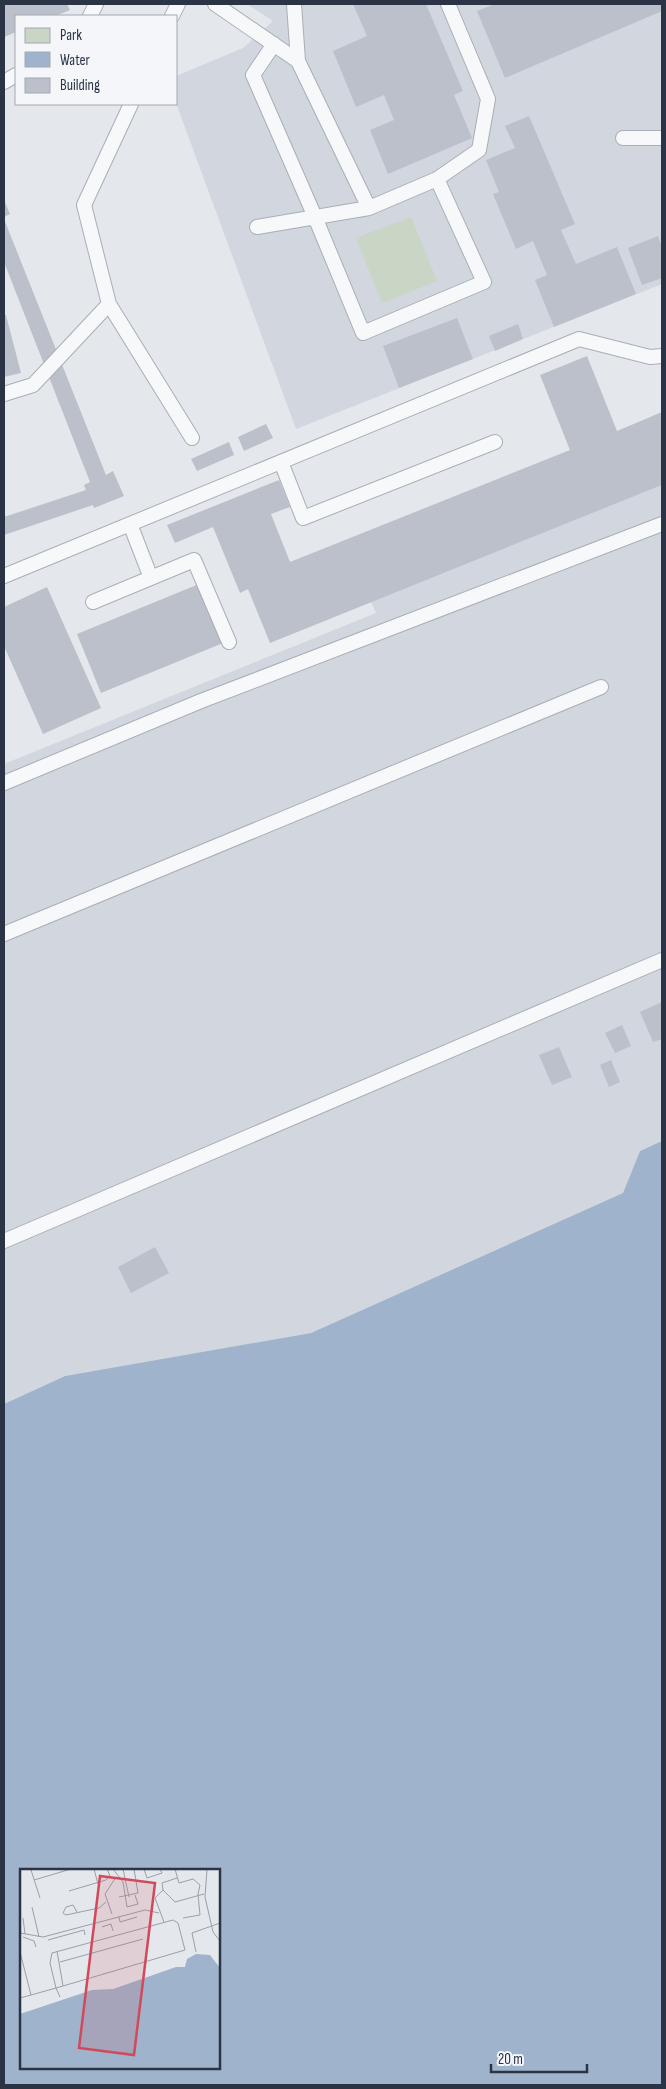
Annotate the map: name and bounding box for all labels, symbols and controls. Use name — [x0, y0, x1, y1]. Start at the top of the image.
legend — [15, 15, 178, 105]
text: Park — [60, 26, 82, 45]
text: Water — [60, 51, 91, 70]
text: Building — [60, 76, 100, 95]
inset map — [20, 1869, 220, 2069]
scale bar — [491, 2042, 587, 2074]
text: 20 m — [498, 2050, 523, 2069]

